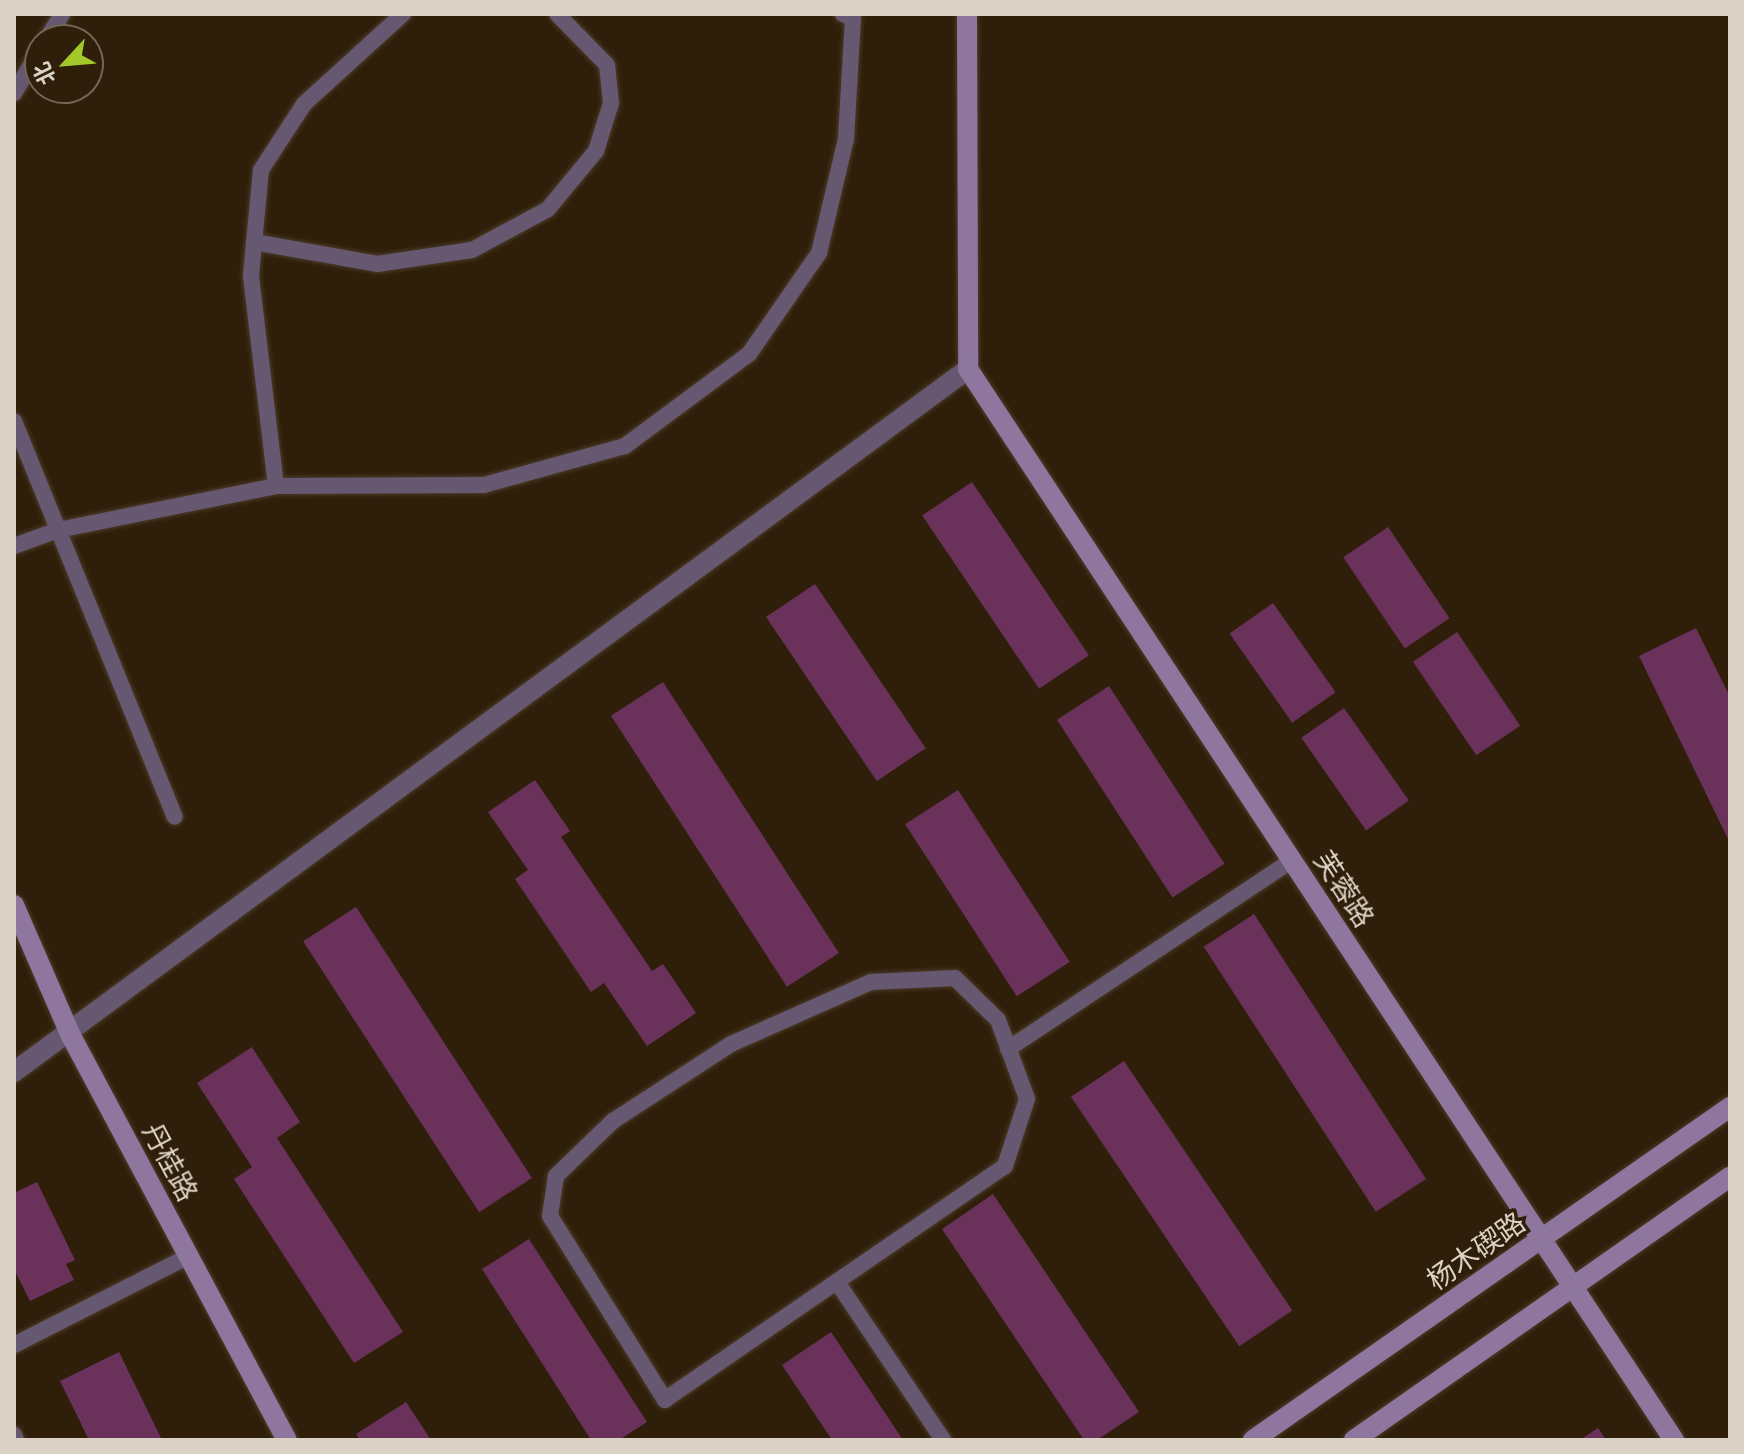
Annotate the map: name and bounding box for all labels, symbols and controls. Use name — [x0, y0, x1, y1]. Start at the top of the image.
north arrow — [24, 24, 104, 104]
text: 北 — [28, 58, 61, 89]
street label: 芙蓉路 — [1307, 845, 1381, 933]
street label: 丹桂路 — [135, 1117, 205, 1207]
street label: 杨木碶路 — [1420, 1205, 1532, 1297]

